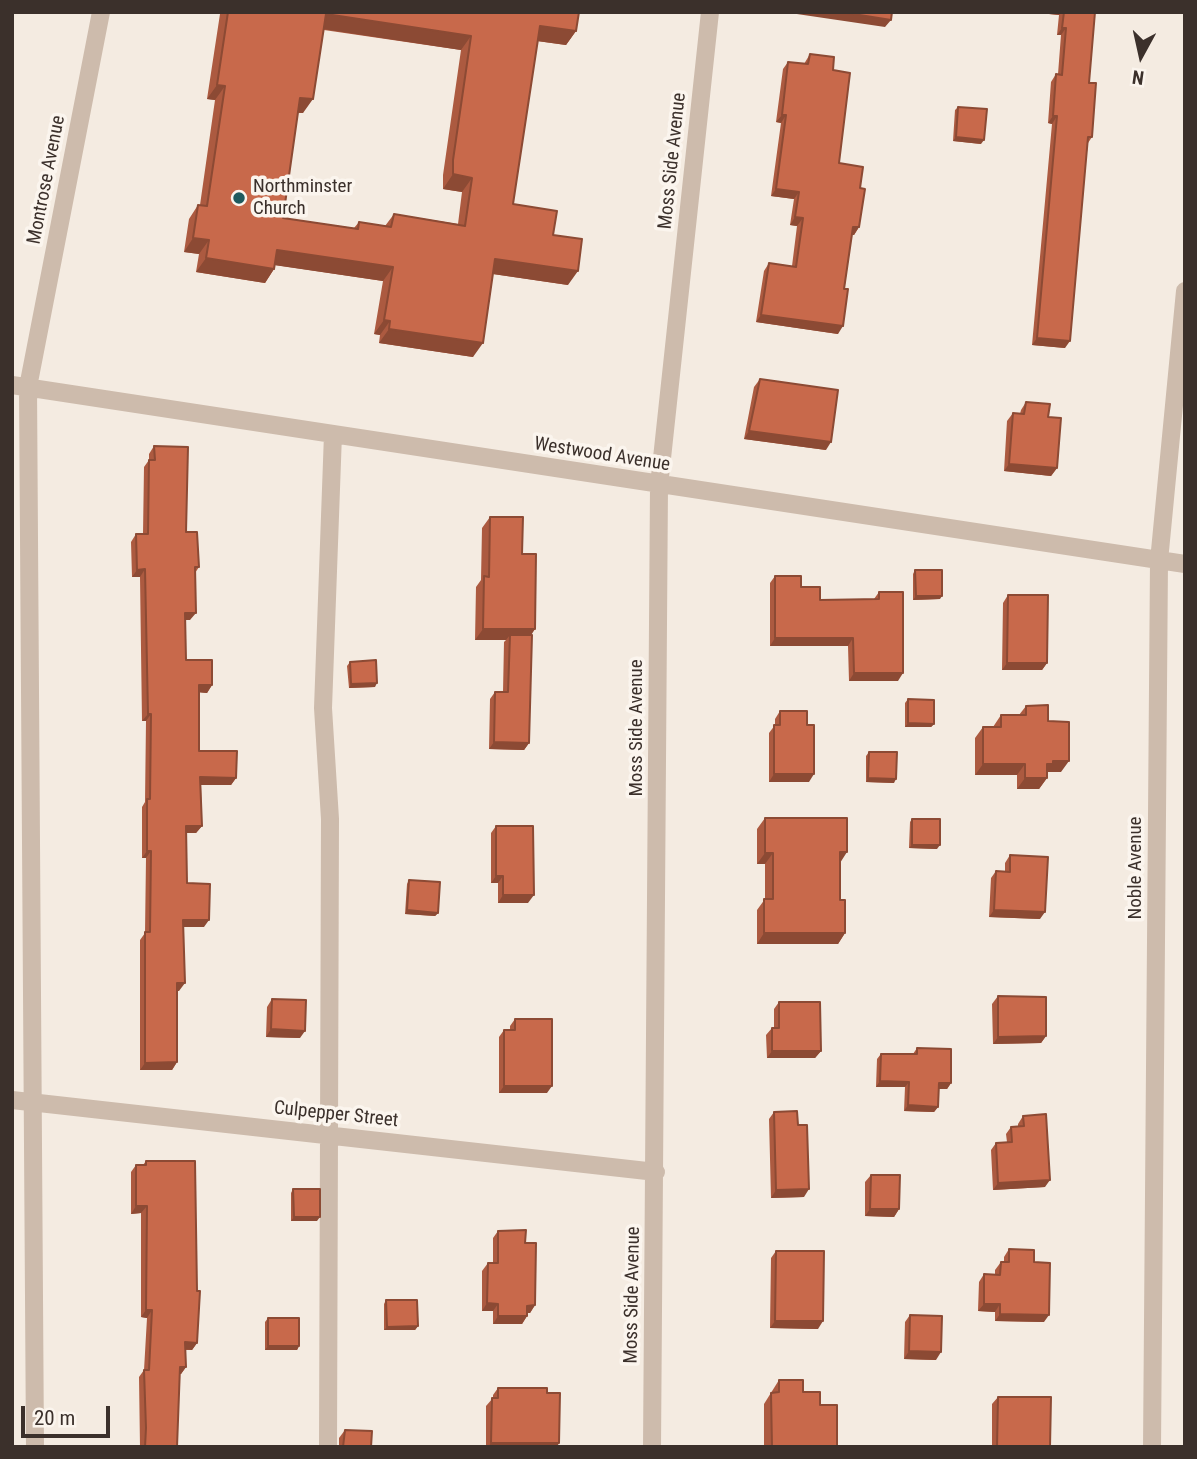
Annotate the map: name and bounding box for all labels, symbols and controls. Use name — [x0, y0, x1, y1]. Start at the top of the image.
north arrow — [1106, 21, 1176, 91]
text: N — [1131, 65, 1145, 89]
street label: Moss Side Avenue — [654, 92, 692, 230]
street label: Montrose Avenue — [23, 114, 71, 246]
place label: Northminster Church — [253, 176, 352, 220]
marker: Northminster Church — [231, 190, 247, 206]
street label: Westwood Avenue — [532, 433, 672, 477]
street label: Moss Side Avenue — [626, 659, 648, 797]
street label: Noble Avenue — [1125, 816, 1147, 920]
street label: Culpepper Street — [273, 1097, 399, 1133]
street label: Moss Side Avenue — [620, 1226, 646, 1364]
scale bar — [24, 1392, 114, 1436]
text: 20 m — [34, 1406, 75, 1430]

